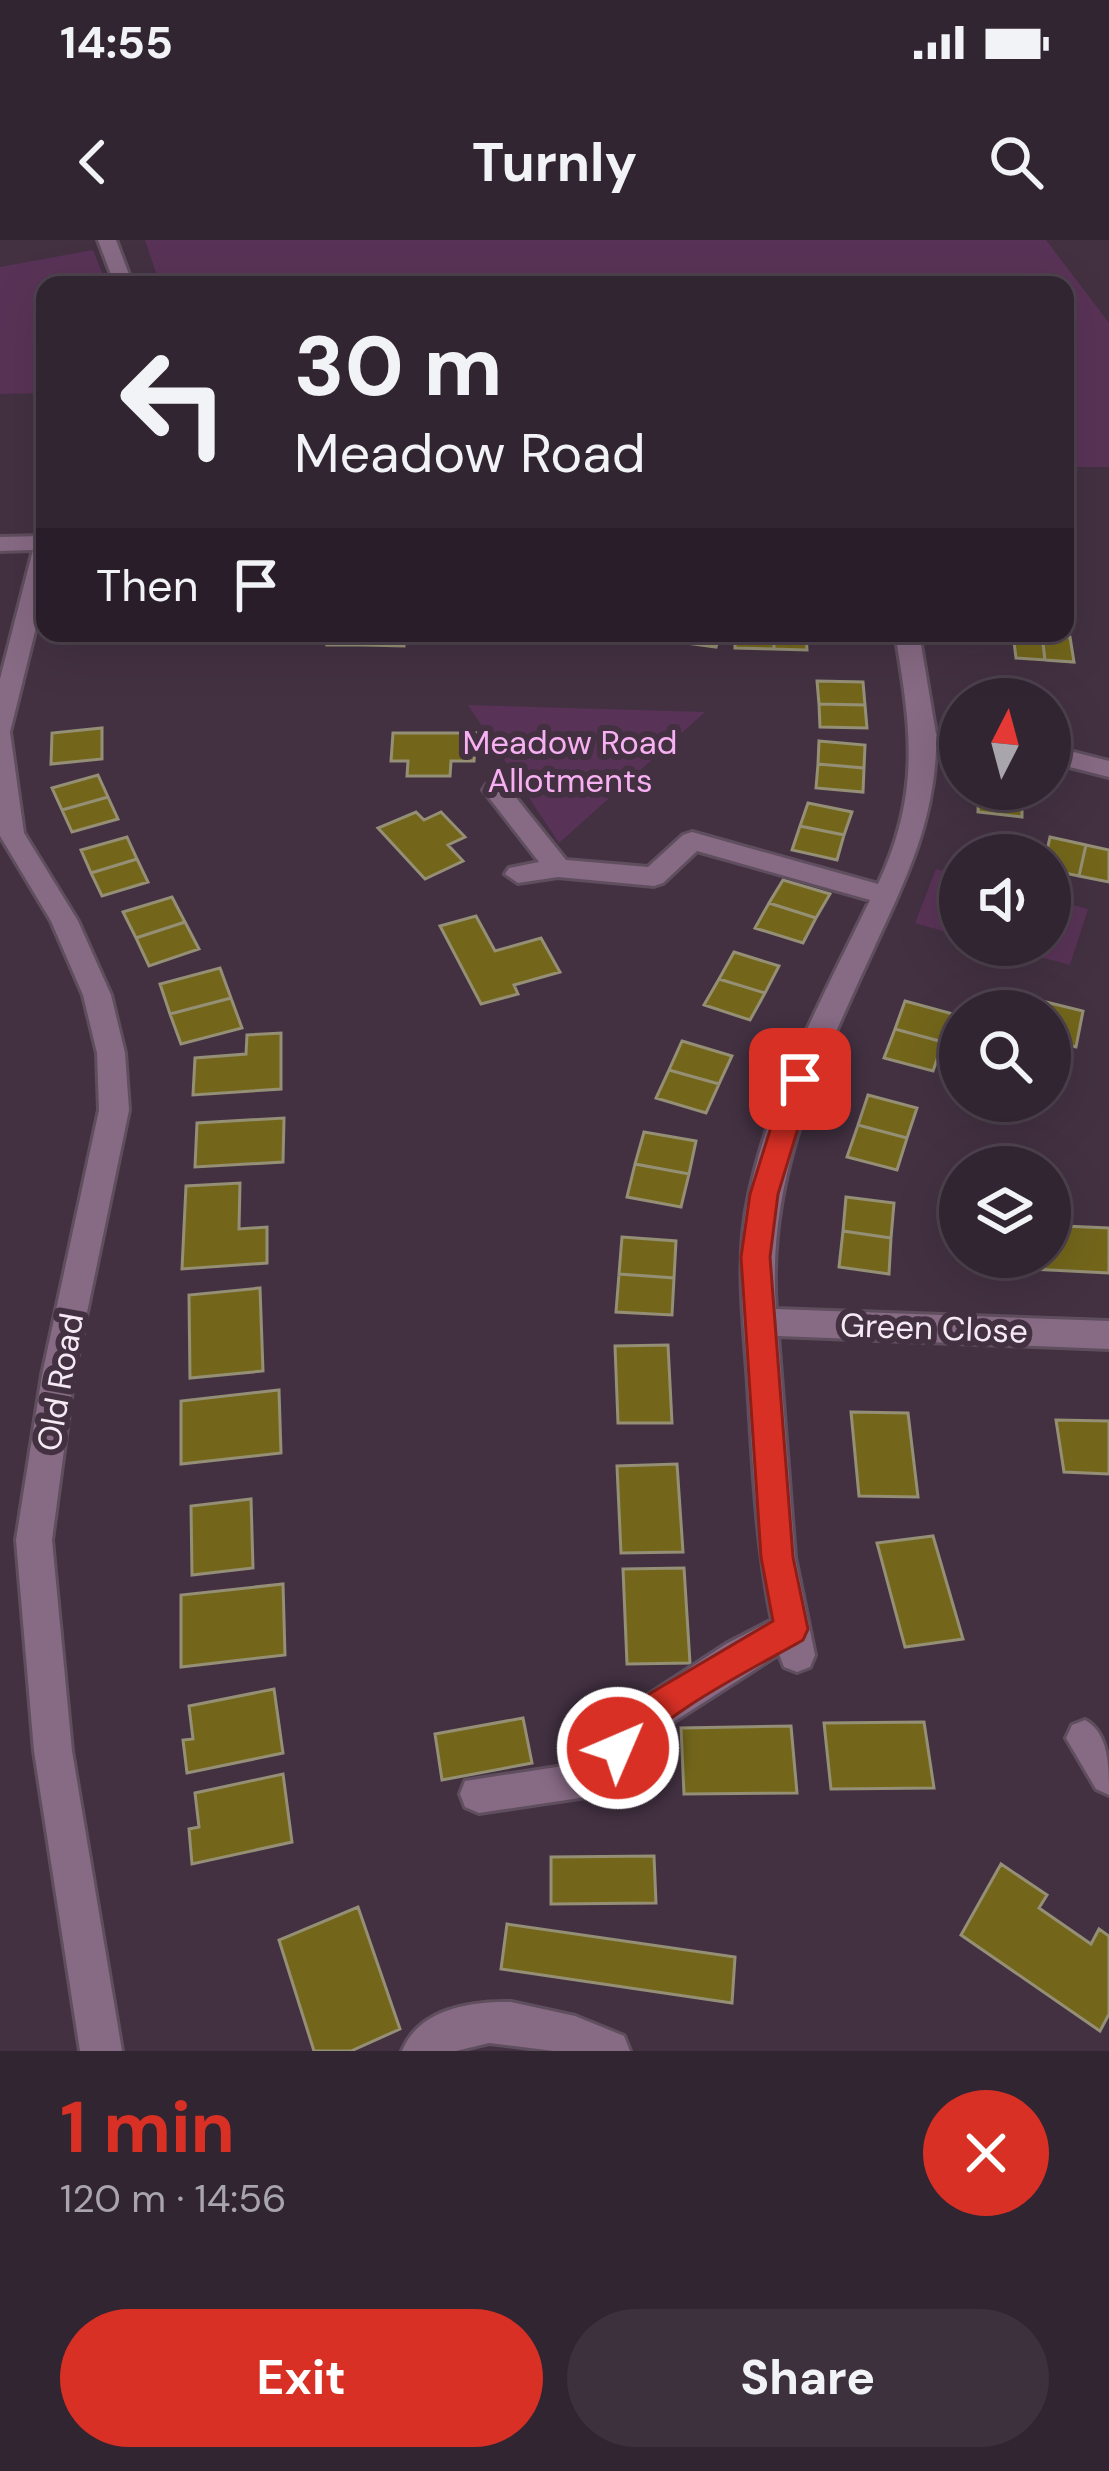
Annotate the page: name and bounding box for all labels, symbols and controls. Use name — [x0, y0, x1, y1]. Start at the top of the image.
text: 14:55 — [60, 13, 173, 72]
text: Turnly — [472, 127, 637, 198]
icon: back — [60, 129, 126, 195]
icon: search — [983, 129, 1049, 195]
text: 30 m — [294, 312, 503, 421]
icon: left — [96, 324, 252, 480]
text: Meadow Road — [294, 418, 646, 489]
icon: arrive — [223, 552, 289, 618]
text: Then — [96, 556, 199, 615]
north arrow — [939, 678, 1071, 810]
map controls — [939, 678, 1071, 1278]
park label: Meadow Road Allotments — [463, 721, 677, 802]
button: sound — [939, 834, 1071, 966]
button: search — [939, 990, 1071, 1122]
pin — [749, 1028, 851, 1130]
icon: arrive — [767, 1046, 833, 1112]
button: layers — [939, 1146, 1071, 1278]
street label: Green Close — [839, 1303, 1029, 1353]
street label: Old Road — [27, 1310, 93, 1454]
position arrow — [555, 1685, 681, 1811]
text: 1 min — [60, 2081, 235, 2174]
button: close — [923, 2090, 1049, 2216]
text: 120 m · 14:56 — [60, 2173, 287, 2224]
button: Exit — [60, 2309, 543, 2447]
button: Share — [567, 2309, 1049, 2447]

